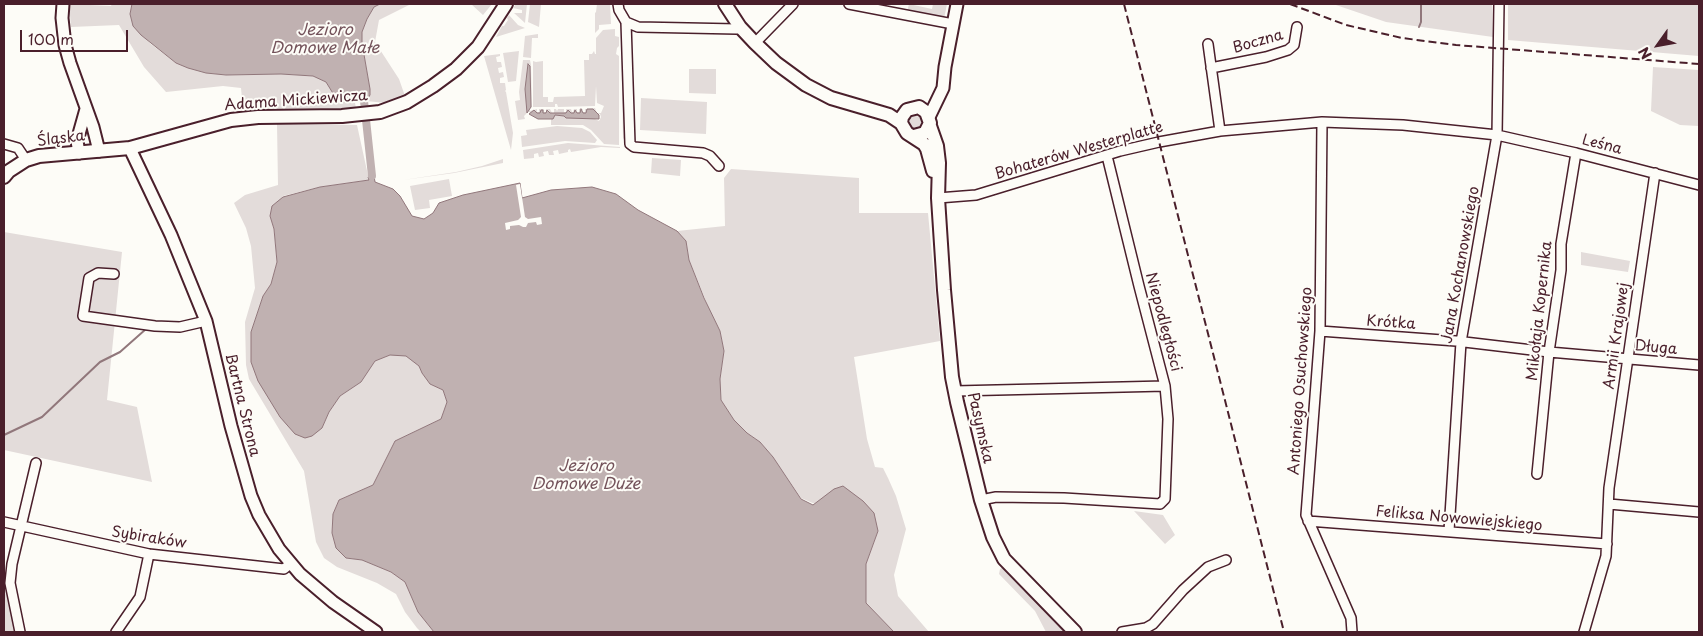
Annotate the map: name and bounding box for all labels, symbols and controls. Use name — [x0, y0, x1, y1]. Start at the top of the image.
scale bar — [22, 20, 130, 52]
north arrow — [1633, 20, 1683, 70]
water label: Jezioro Domowe Małe — [270, 21, 380, 59]
street label: Boczna — [1231, 26, 1285, 58]
text: 100 m — [28, 27, 74, 50]
text: N — [1633, 43, 1657, 63]
street label: Adama Mickiewicza — [224, 87, 368, 115]
street label: Bohaterów Westerplatte — [993, 118, 1165, 184]
street label: Śląska — [36, 127, 86, 151]
street label: Leśna — [1580, 131, 1624, 159]
street label: Jana Kochanowskiego — [1438, 185, 1484, 345]
street label: Mikołaja Kopernika — [1524, 240, 1556, 382]
street label: Niepodległości — [1141, 271, 1185, 373]
street label: Armii Krajowej — [1601, 282, 1633, 390]
street label: Antoniego Osuchowskiego — [1285, 286, 1317, 476]
street label: Krótka — [1366, 312, 1416, 334]
street label: Długa — [1634, 337, 1678, 359]
street label: Bartna Strona — [220, 352, 264, 458]
street label: Pasymska — [963, 391, 997, 465]
water label: Jezioro Domowe Duże — [532, 457, 640, 495]
street label: Feliksa Nowowiejskiego — [1375, 503, 1543, 535]
street label: Sybiraków — [110, 523, 188, 553]

